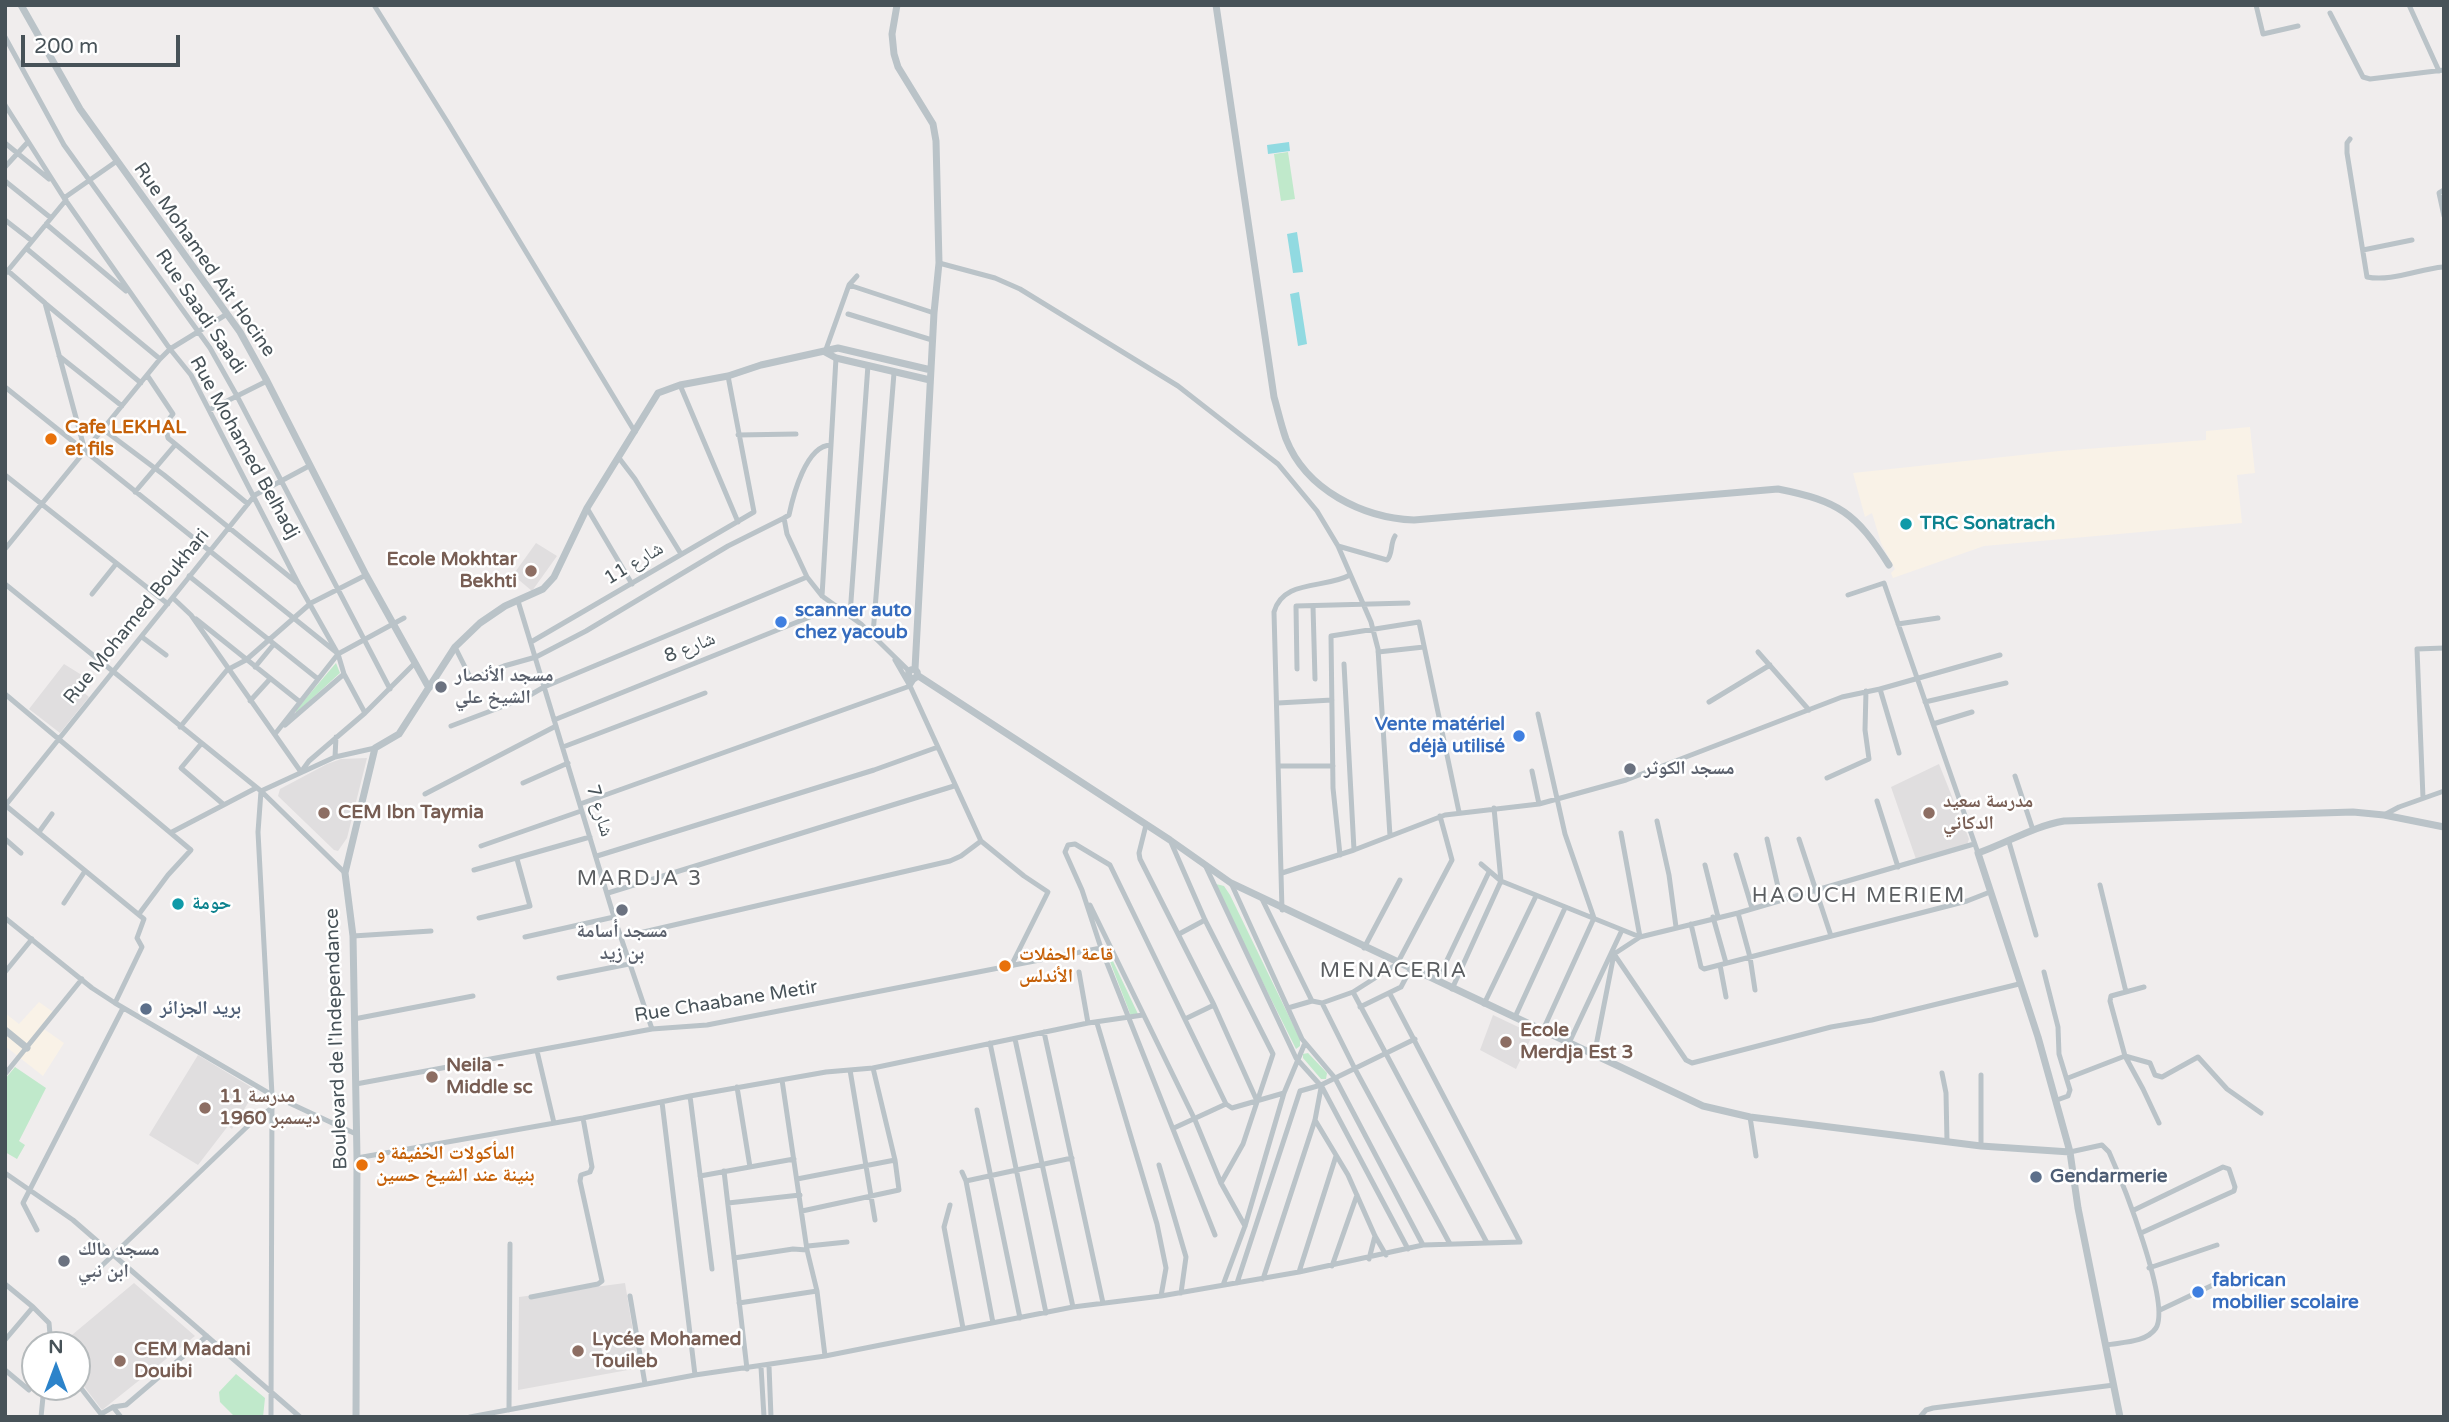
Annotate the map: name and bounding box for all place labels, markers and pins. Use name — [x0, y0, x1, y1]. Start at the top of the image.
place label: Cafe LEKHAL et fils — [65, 417, 186, 461]
marker: Cafe LEKHAL et fils — [43, 431, 59, 447]
place label: TRC Sonatrach — [1920, 513, 2055, 535]
marker: TRC Sonatrach — [1898, 516, 1914, 532]
place label: Ecole Mokhtar Bekhti — [387, 549, 517, 593]
marker: Ecole Mokhtar Bekhti — [523, 563, 539, 579]
place label: scanner auto chez yacoub — [795, 600, 912, 644]
marker: scanner auto chez yacoub — [773, 614, 789, 630]
place label: مسجد الأنصار الشيخ علي — [455, 665, 554, 709]
marker: مسجد الأنصار الشيخ علي — [433, 679, 449, 695]
place label: Vente matériel déjà utilisé — [1375, 714, 1505, 758]
marker: Vente matériel déjà utilisé — [1511, 728, 1527, 744]
place label: مسجد الكوثر — [1644, 758, 1735, 780]
marker: مسجد الكوثر — [1622, 761, 1638, 777]
place label: مدرسة سعيد الدكاني — [1943, 791, 2033, 835]
place label: CEM Ibn Taymia — [338, 802, 484, 824]
marker: CEM Ibn Taymia — [316, 805, 332, 821]
marker: مدرسة سعيد الدكاني — [1921, 805, 1937, 821]
place label: حومة — [192, 893, 231, 915]
marker: حومة — [170, 896, 186, 912]
marker: مسجد أسامة بن زيد — [614, 902, 630, 918]
place label: مسجد أسامة بن زيد — [577, 921, 667, 965]
place label: قاعة الحفلات الأندلس — [1019, 944, 1113, 988]
marker: قاعة الحفلات الأندلس — [997, 958, 1013, 974]
place label: بريد الجزائر — [160, 998, 241, 1020]
marker: بريد الجزائر — [138, 1001, 154, 1017]
place label: Ecole Merdja Est 3 — [1520, 1020, 1633, 1064]
marker: Ecole Merdja Est 3 — [1498, 1034, 1514, 1050]
place label: Neila - Middle sc — [446, 1055, 533, 1099]
marker: Neila - Middle sc — [424, 1069, 440, 1085]
place label: مدرسة 11 ديسمبر 1960 — [219, 1086, 321, 1130]
marker: مدرسة 11 ديسمبر 1960 — [197, 1100, 213, 1116]
place label: المأكولات الخفيفة و بنينة عند الشيخ حسين — [376, 1143, 535, 1187]
marker: المأكولات الخفيفة و بنينة عند الشيخ حسين — [354, 1157, 370, 1173]
place label: Gendarmerie — [2050, 1166, 2168, 1188]
marker: Gendarmerie — [2028, 1169, 2044, 1185]
place label: مسجد مالك ابن نبي — [78, 1239, 160, 1283]
marker: مسجد مالك ابن نبي — [56, 1253, 72, 1269]
place label: fabrican mobilier scolaire — [2212, 1270, 2359, 1314]
marker: fabrican mobilier scolaire — [2190, 1284, 2206, 1300]
place label: Lycée Mohamed Touileb — [592, 1329, 742, 1373]
place label: CEM Madani Douibi — [134, 1339, 251, 1383]
marker: Lycée Mohamed Touileb — [570, 1343, 586, 1359]
marker: CEM Madani Douibi — [112, 1353, 128, 1369]

